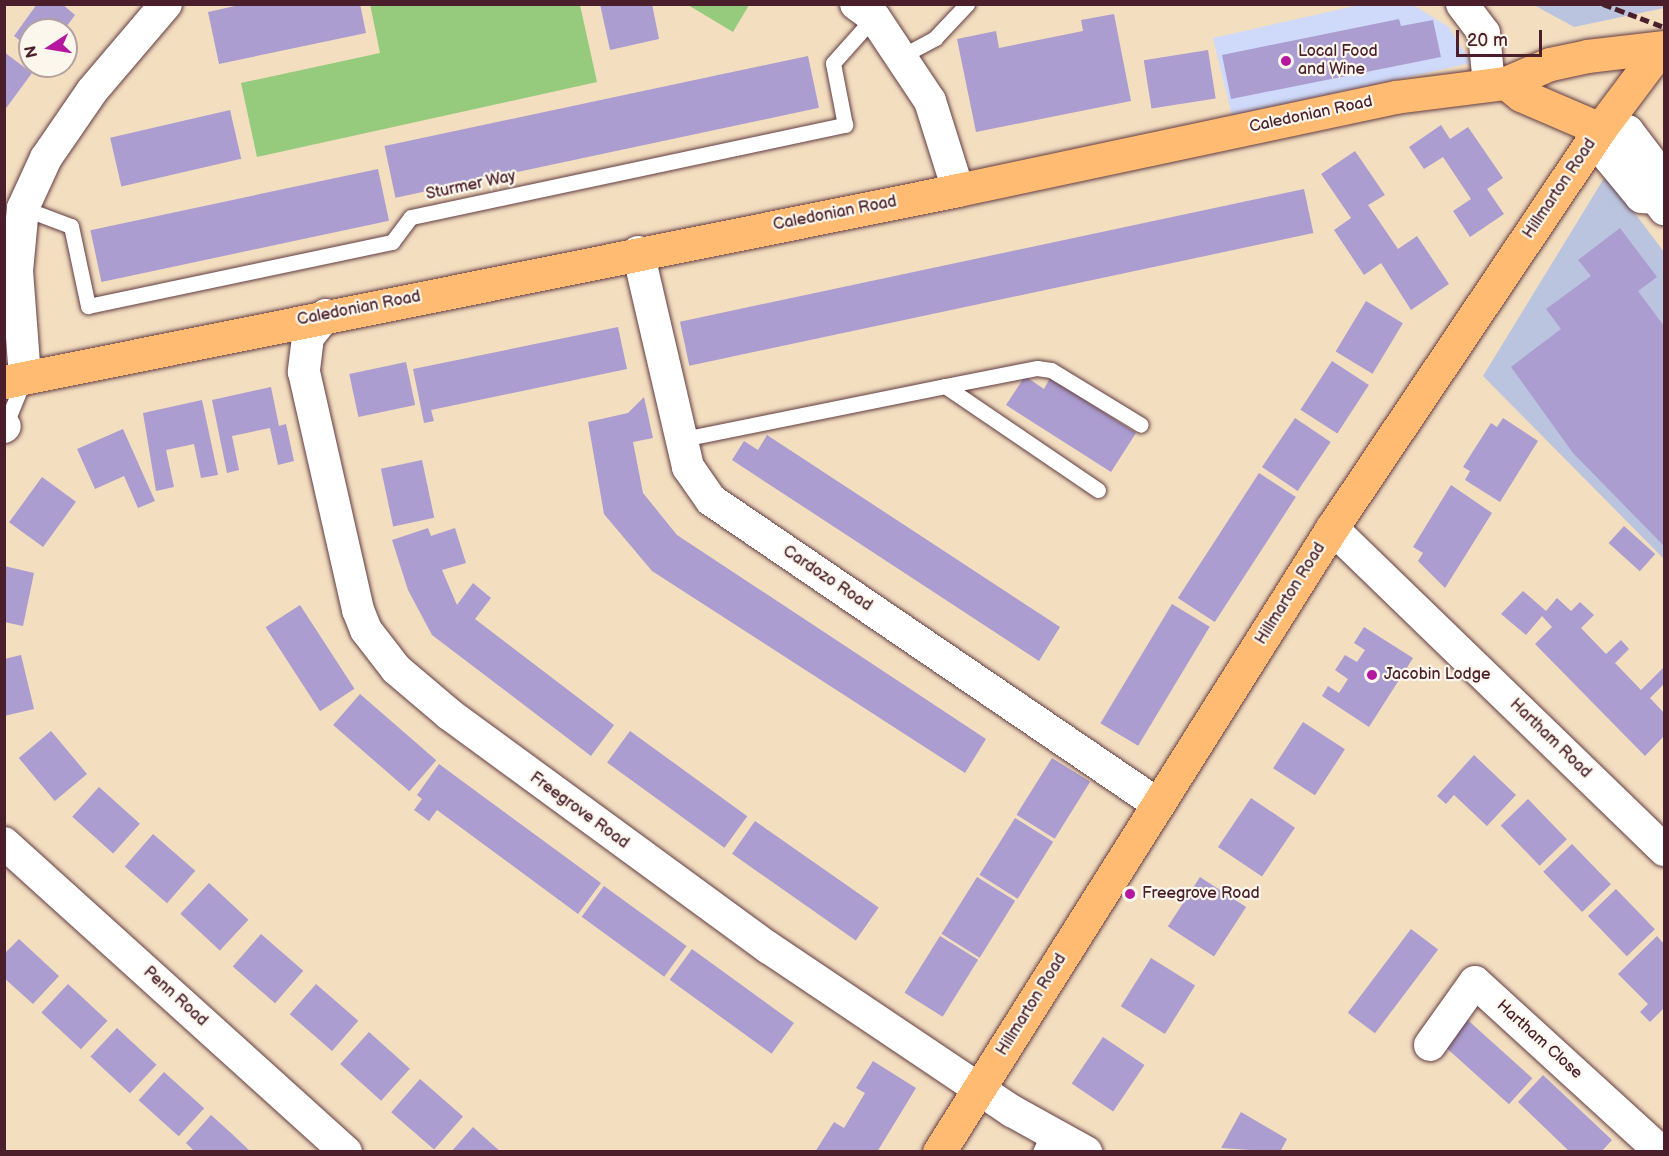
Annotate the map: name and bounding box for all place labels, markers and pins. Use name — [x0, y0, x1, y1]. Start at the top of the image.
place label: Local Food and Wine — [1298, 42, 1378, 80]
marker: Local Food and Wine — [1279, 54, 1293, 68]
place label: Jacobin Lodge — [1384, 665, 1491, 685]
marker: Jacobin Lodge — [1365, 668, 1379, 682]
place label: Freegrove Road — [1142, 884, 1260, 904]
marker: Freegrove Road — [1123, 887, 1137, 901]

